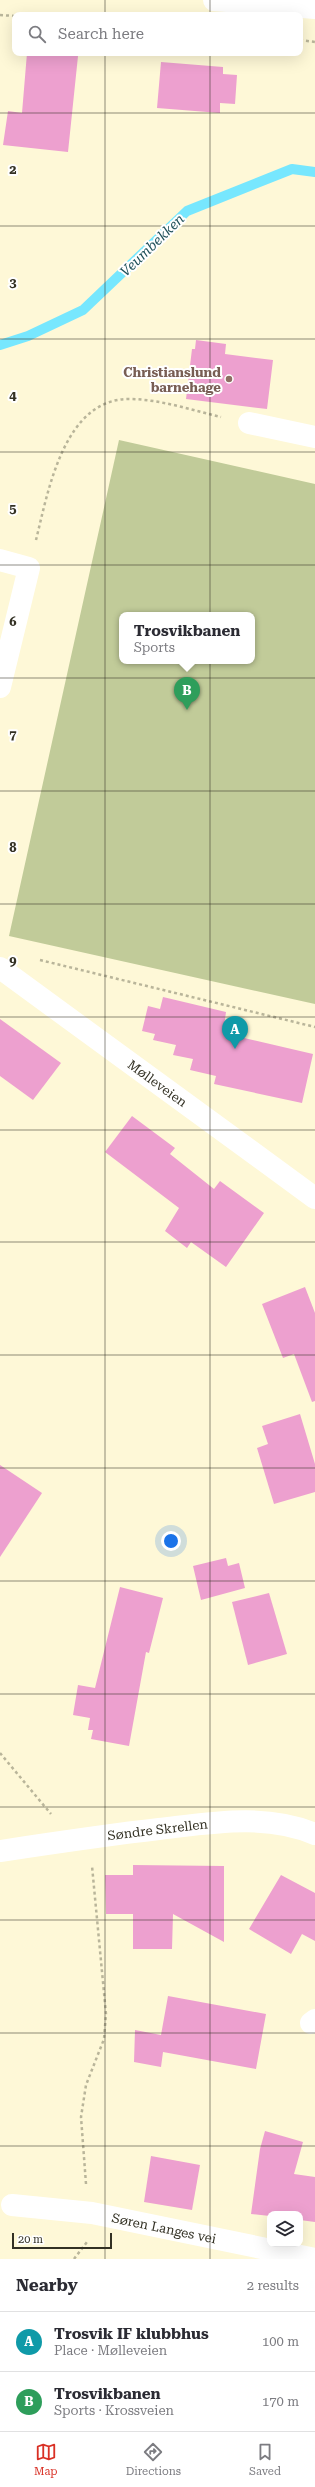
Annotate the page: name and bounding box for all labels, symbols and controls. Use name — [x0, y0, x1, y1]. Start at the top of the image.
search box — [12, 12, 303, 56]
icon: search — [26, 23, 48, 45]
text: Search here — [58, 25, 144, 43]
text: 2 — [9, 162, 17, 177]
water label: Veumbekken — [117, 210, 188, 279]
text: 3 — [9, 275, 17, 290]
place label: Christianslund barnehage — [123, 365, 221, 395]
marker: Christianslund barnehage — [224, 374, 234, 384]
text: 4 — [9, 388, 17, 403]
text: 5 — [9, 501, 17, 516]
popup — [119, 612, 255, 664]
text: 6 — [9, 614, 17, 629]
text: Trosvikbanen — [134, 622, 240, 640]
text: Sports — [134, 640, 175, 655]
pin: B — [174, 677, 200, 710]
text: 7 — [9, 727, 17, 742]
text: 8 — [9, 840, 17, 855]
text: 9 — [9, 953, 17, 968]
pin: A — [222, 1016, 248, 1049]
street label: Mølleveien — [125, 1057, 190, 1110]
your location — [161, 1531, 181, 1551]
street label: Søndre Skrellen — [107, 1816, 209, 1843]
street label: Søren Langes vei — [110, 2210, 218, 2246]
map controls — [267, 2211, 303, 2247]
button: layers — [267, 2211, 303, 2247]
scale bar — [12, 2231, 112, 2250]
text: 20 m — [18, 2233, 43, 2246]
text: Nearby — [16, 2275, 78, 2295]
text: 2 results — [247, 2278, 299, 2293]
text: Trosvik IF klubbhus — [54, 2325, 209, 2343]
text: A — [24, 2334, 34, 2349]
text: 100 m — [262, 2334, 299, 2349]
text: Place · Mølleveien — [54, 2343, 167, 2358]
text: Trosvikbanen — [54, 2385, 161, 2403]
text: B — [24, 2394, 34, 2409]
text: 170 m — [262, 2394, 299, 2409]
text: Sports · Krossveien — [54, 2403, 174, 2418]
tab: Map — [34, 2441, 58, 2478]
tab: Directions — [126, 2441, 181, 2478]
tab: Saved — [249, 2441, 281, 2478]

